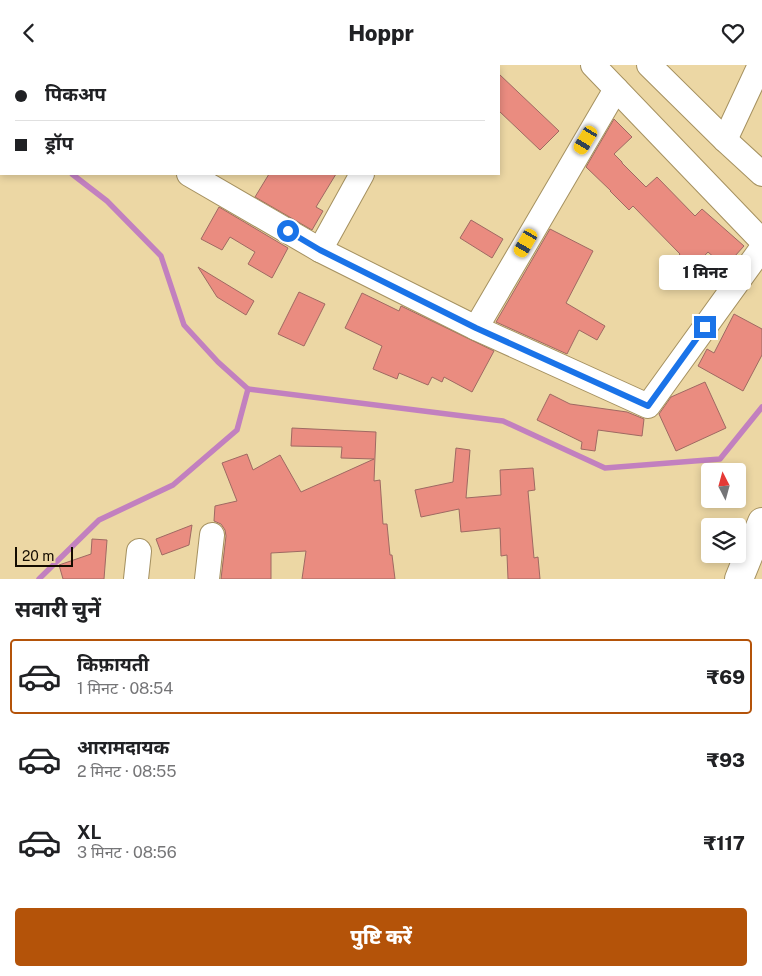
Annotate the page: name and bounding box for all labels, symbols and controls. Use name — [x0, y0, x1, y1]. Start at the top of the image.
icon: back — [15, 19, 43, 47]
icon: heart — [719, 19, 747, 47]
text: Hoppr — [348, 20, 414, 46]
text: पिकअप — [45, 83, 106, 105]
car — [571, 123, 600, 157]
text: ड्रॉप — [45, 132, 73, 154]
route start — [277, 220, 299, 242]
car — [512, 226, 539, 260]
callout: 1 मिनट — [659, 255, 751, 289]
text: 1 मिनट — [683, 263, 727, 282]
route end — [694, 316, 716, 338]
north arrow — [701, 463, 746, 507]
map controls — [701, 463, 746, 563]
button: layers — [701, 518, 746, 563]
scale bar — [15, 543, 72, 567]
text: 20 m — [22, 548, 54, 564]
text: सवारी चुनें — [15, 596, 101, 622]
text: किफ़ायती — [77, 653, 149, 675]
icon: car — [17, 654, 62, 699]
text: ₹69 — [707, 666, 745, 688]
text: 1 मिनट · 08:54 — [77, 679, 173, 698]
text: आरामदायक — [77, 736, 169, 758]
icon: car — [17, 737, 62, 782]
text: ₹93 — [707, 749, 745, 771]
text: 2 मिनट · 08:55 — [77, 762, 177, 781]
icon: car — [17, 820, 62, 865]
text: XL — [77, 821, 102, 843]
text: ₹117 — [704, 832, 745, 854]
text: 3 मिनट · 08:56 — [77, 843, 177, 862]
button: पुष्टि करें — [15, 908, 747, 966]

